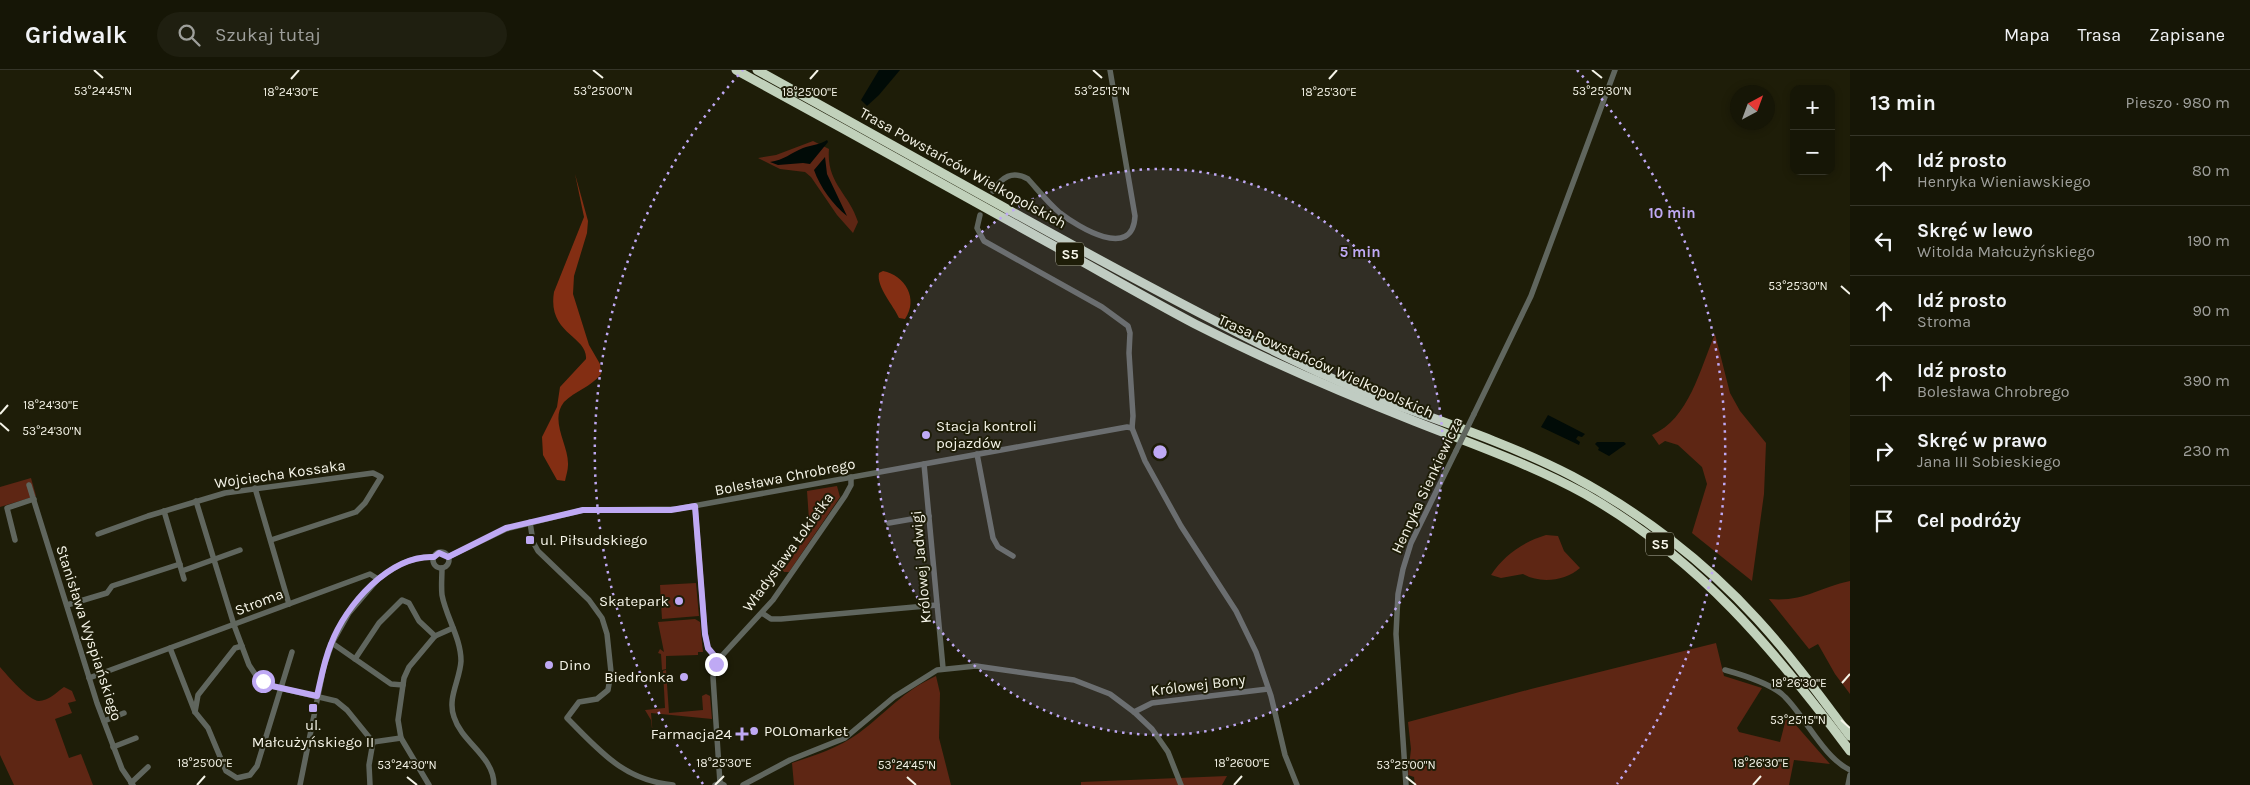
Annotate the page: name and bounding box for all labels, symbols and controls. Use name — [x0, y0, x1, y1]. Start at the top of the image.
search box — [157, 12, 507, 57]
text: Gridwalk — [25, 21, 127, 49]
icon: search — [175, 21, 203, 49]
text: Szukaj tutaj — [215, 24, 321, 46]
text: Mapa — [2004, 24, 2050, 46]
text: Trasa — [2078, 24, 2121, 46]
text: Zapisane — [2149, 24, 2225, 46]
text: 53°24'45"N — [74, 84, 132, 98]
text: 53°25'00"N — [573, 84, 633, 98]
text: 53°25'15"N — [1074, 84, 1130, 98]
text: 53°25'30"N — [1572, 84, 1632, 98]
text: 18°24'30"E — [263, 85, 319, 99]
text: 18°25'00"E — [782, 85, 838, 99]
text: 18°25'30"E — [1301, 85, 1357, 99]
north arrow — [1730, 85, 1775, 130]
map controls — [1790, 85, 1835, 175]
button: + — [1790, 85, 1835, 130]
text: 13 min — [1870, 91, 1936, 115]
text: Pieszo · 980 m — [2126, 93, 2230, 112]
street label: Trasa Powstańców Wielkopolskich — [856, 104, 1070, 232]
button: − — [1790, 130, 1835, 175]
text: Idź prosto — [1917, 150, 2007, 172]
icon: ahead — [1870, 157, 1898, 185]
text: 80 m — [2192, 161, 2230, 180]
text: Henryka Wieniawskiego — [1917, 172, 2091, 191]
text: 10 min — [1648, 204, 1696, 222]
text: Skręć w lewo — [1917, 220, 2033, 242]
icon: left — [1870, 227, 1898, 255]
text: 190 m — [2187, 231, 2230, 250]
road number: S5 — [1056, 242, 1084, 265]
text: Witolda Małcużyńskiego — [1917, 242, 2095, 261]
text: 5 min — [1339, 243, 1381, 261]
text: 53°25'30"N — [1768, 279, 1828, 293]
text: Idź prosto — [1917, 290, 2007, 312]
icon: ahead — [1870, 297, 1898, 325]
text: 90 m — [2192, 301, 2230, 320]
street label: Trasa Powstańców Wielkopolskich — [1216, 310, 1436, 422]
text: Stroma — [1917, 312, 1971, 331]
text: Idź prosto — [1917, 360, 2007, 382]
icon: ahead — [1870, 367, 1898, 395]
text: 390 m — [2183, 371, 2230, 390]
text: Bolesława Chrobrego — [1917, 382, 2070, 401]
text: 18°24'30"E — [23, 398, 79, 412]
street label: Henryka Sienkiewicza — [1387, 414, 1467, 556]
place label: Stacja kontroli pojazdów — [936, 417, 1037, 452]
text: 53°24'30"N — [22, 424, 82, 438]
marker: Stacja kontroli pojazdów — [920, 429, 932, 441]
text: Skręć w prawo — [1917, 430, 2047, 452]
icon: right — [1870, 437, 1898, 465]
text: 230 m — [2183, 441, 2230, 460]
centre of rings — [1151, 443, 1169, 461]
text: Jana III Sobieskiego — [1917, 452, 2061, 471]
street label: Bolesława Chrobrego — [713, 455, 857, 499]
street label: Wojciecha Kossaka — [213, 456, 347, 492]
street label: Władysława Łokietka — [739, 489, 837, 615]
icon: arrive — [1870, 507, 1898, 535]
street label: Królowej Jadwigi — [907, 510, 935, 624]
text: Cel podróży — [1917, 510, 2021, 532]
place label: ul. Piłsudskiego — [540, 531, 648, 549]
road number: S5 — [1646, 532, 1674, 556]
marker: ul. Piłsudskiego — [524, 534, 536, 546]
street label: Stanisława Wyspiańskiego — [52, 543, 126, 723]
street label: Stroma — [232, 585, 286, 619]
place label: Skatepark — [599, 592, 669, 610]
marker: Skatepark — [673, 595, 685, 607]
route end — [705, 653, 728, 676]
place label: Dino — [559, 656, 591, 674]
marker: Dino — [543, 659, 555, 671]
place label: Biedronka — [604, 668, 674, 686]
route start — [252, 670, 275, 693]
street label: Królowej Bony — [1149, 670, 1247, 700]
marker: Biedronka — [678, 671, 690, 683]
text: 18°26'30"E — [1771, 676, 1827, 690]
marker: ul. Małcużyńskiego II — [307, 702, 319, 714]
text: 53°25'15"N — [1770, 713, 1826, 727]
place label: ul. Małcużyńskiego II — [252, 716, 374, 751]
place label: POLOmarket — [764, 722, 849, 740]
place label: Farmacja24 — [651, 725, 733, 743]
marker: POLOmarket — [748, 725, 760, 737]
marker: Farmacja24 — [736, 728, 748, 740]
text: 18°25'00"E — [177, 756, 233, 770]
text: 18°25'30"E — [696, 756, 752, 770]
text: 18°26'00"E — [1214, 756, 1270, 770]
text: 18°26'30"E — [1733, 756, 1789, 770]
text: 53°24'30"N — [377, 758, 437, 772]
text: 53°24'45"N — [878, 758, 936, 772]
text: 53°25'00"N — [1376, 758, 1436, 772]

